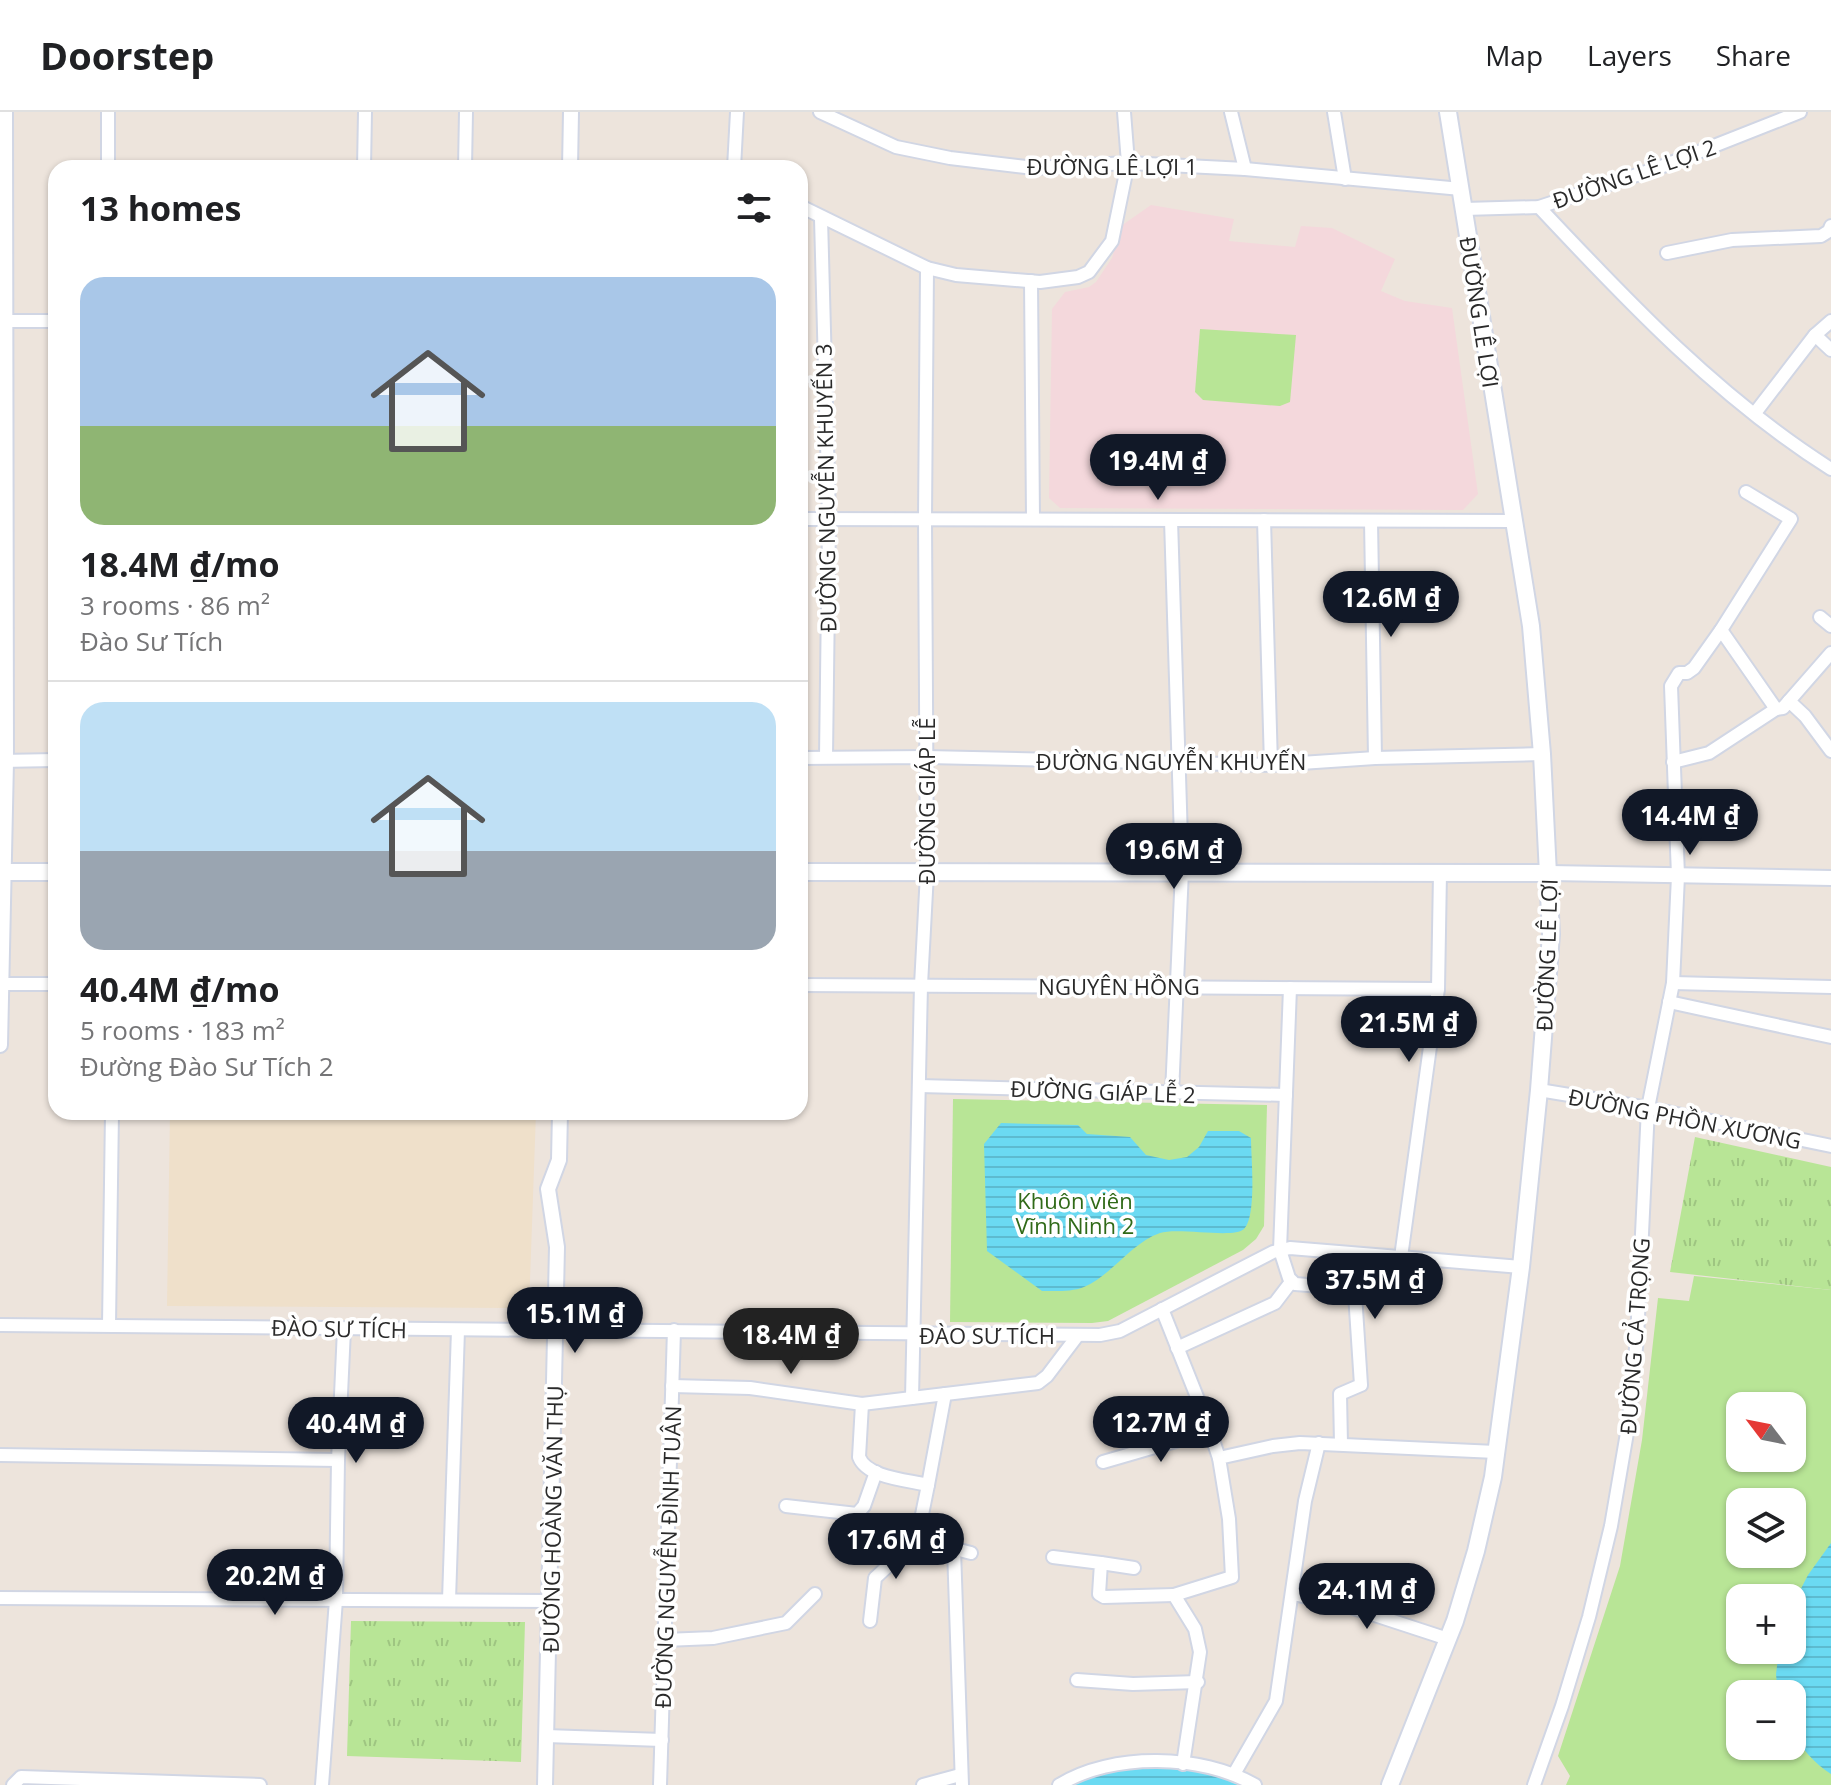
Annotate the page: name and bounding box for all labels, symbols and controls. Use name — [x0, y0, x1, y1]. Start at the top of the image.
text: Doorstep — [40, 29, 214, 81]
text: Map — [1485, 36, 1543, 74]
text: Layers — [1587, 36, 1672, 74]
text: Share — [1716, 36, 1791, 74]
street label: ĐƯỜNG LÊ LỢI 2 — [1548, 131, 1720, 215]
street label: ĐƯỜNG LÊ LỢI 1 — [1027, 151, 1197, 181]
text: 13 homes — [80, 185, 241, 231]
icon: filters — [732, 186, 776, 230]
street label: ĐƯỜNG LÊ LỢI — [1453, 234, 1507, 390]
icon: home — [356, 329, 500, 473]
street label: ĐƯỜNG NGUYỄN KHUYẾN 3 — [807, 343, 843, 633]
pin: 19.4M ₫ — [1084, 434, 1232, 502]
text: 19.4M ₫ — [1108, 442, 1208, 478]
text: 18.4M ₫/mo — [80, 541, 279, 587]
pin: 12.6M ₫ — [1317, 571, 1465, 639]
text: 12.6M ₫ — [1341, 579, 1441, 615]
text: 3 rooms · 86 m² — [80, 587, 270, 623]
text: Đào Sư Tích — [80, 623, 223, 659]
street label: ĐƯỜNG GIÁP LỄ — [911, 717, 941, 885]
street label: ĐƯỜNG NGUYỄN KHUYẾN — [1036, 746, 1306, 776]
icon: home — [356, 754, 500, 898]
pin: 14.4M ₫ — [1616, 789, 1764, 857]
text: 14.4M ₫ — [1640, 797, 1740, 833]
pin: 19.6M ₫ — [1100, 823, 1248, 891]
text: 19.6M ₫ — [1124, 831, 1224, 867]
street label: ĐƯỜNG LÊ LỢI — [1528, 878, 1564, 1032]
text: 40.4M ₫/mo — [80, 966, 279, 1012]
street label: NGUYÊN HỒNG — [1038, 971, 1200, 1001]
pin: 21.5M ₫ — [1335, 996, 1483, 1064]
text: 21.5M ₫ — [1359, 1004, 1459, 1040]
text: 5 rooms · 183 m² — [80, 1012, 285, 1048]
text: Đường Đào Sư Tích 2 — [80, 1048, 334, 1084]
street label: ĐƯỜNG GIÁP LỄ 2 — [1010, 1073, 1196, 1109]
street label: ĐƯỜNG PHỒN XƯƠNG — [1566, 1081, 1804, 1155]
park label: Khuôn viên Vĩnh Ninh 2 — [1016, 1185, 1134, 1240]
street label: ĐƯỜNG CẢ TRỌNG — [1612, 1237, 1656, 1435]
pin: 37.5M ₫ — [1301, 1253, 1449, 1321]
text: 37.5M ₫ — [1325, 1261, 1425, 1297]
pin: 15.1M ₫ — [501, 1287, 649, 1355]
text: 15.1M ₫ — [525, 1295, 625, 1331]
pin: 18.4M ₫ — [717, 1308, 865, 1376]
street label: ĐÀO SƯ TÍCH — [271, 1312, 407, 1344]
text: 18.4M ₫ — [741, 1316, 841, 1352]
street label: ĐÀO SƯ TÍCH — [919, 1320, 1055, 1350]
street label: ĐƯỜNG HOÀNG VĂN THỤ — [535, 1385, 569, 1653]
north arrow — [1726, 1392, 1806, 1472]
map controls — [1726, 1392, 1806, 1760]
pin: 12.7M ₫ — [1087, 1396, 1235, 1464]
pin: 40.4M ₫ — [282, 1397, 430, 1465]
text: 12.7M ₫ — [1111, 1404, 1211, 1440]
text: 40.4M ₫ — [306, 1405, 406, 1441]
street label: ĐƯỜNG NGUYỄN ĐÌNH TUÂN — [647, 1405, 687, 1709]
button: layers — [1726, 1488, 1806, 1568]
pin: 17.6M ₫ — [822, 1513, 970, 1581]
text: 17.6M ₫ — [846, 1521, 946, 1557]
pin: 20.2M ₫ — [201, 1549, 349, 1617]
text: 20.2M ₫ — [225, 1557, 325, 1593]
pin: 24.1M ₫ — [1293, 1563, 1441, 1631]
text: 24.1M ₫ — [1317, 1571, 1417, 1607]
button: + — [1726, 1584, 1806, 1664]
button: − — [1726, 1680, 1806, 1760]

